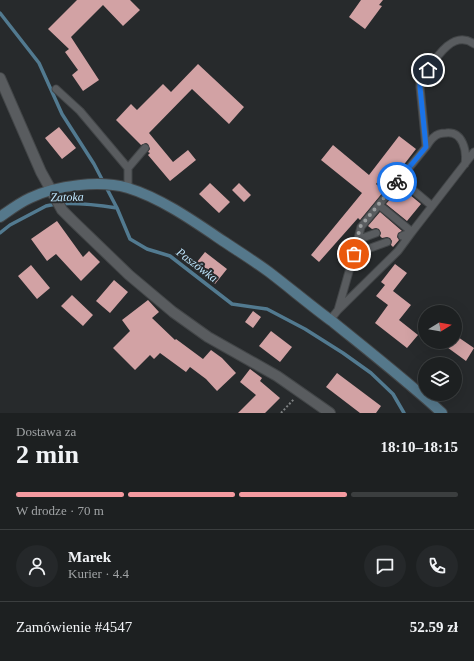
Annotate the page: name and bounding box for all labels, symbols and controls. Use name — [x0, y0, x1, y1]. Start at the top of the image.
pin — [411, 53, 445, 87]
icon: home — [417, 59, 439, 81]
courier — [377, 162, 417, 202]
icon: bike — [386, 171, 408, 193]
water label: Zatoka — [50, 190, 84, 204]
pin — [337, 237, 371, 271]
icon: bag — [343, 243, 365, 265]
water label: Paszówka — [173, 244, 220, 285]
north arrow — [418, 305, 462, 349]
map controls — [418, 305, 462, 401]
button: layers — [418, 357, 462, 401]
text: Dostawa za — [16, 424, 76, 439]
text: 18:10–18:15 — [381, 439, 458, 455]
text: 2 min — [16, 440, 79, 469]
text: W drodze · 70 m — [16, 503, 104, 518]
button: person — [16, 545, 58, 587]
button: chat — [364, 545, 406, 587]
button: phone — [416, 545, 458, 587]
text: Marek — [68, 549, 111, 565]
text: Kurier · 4.4 — [68, 566, 129, 581]
text: Zamówienie #4547 — [16, 619, 132, 635]
text: 52.59 zł — [410, 619, 458, 635]

